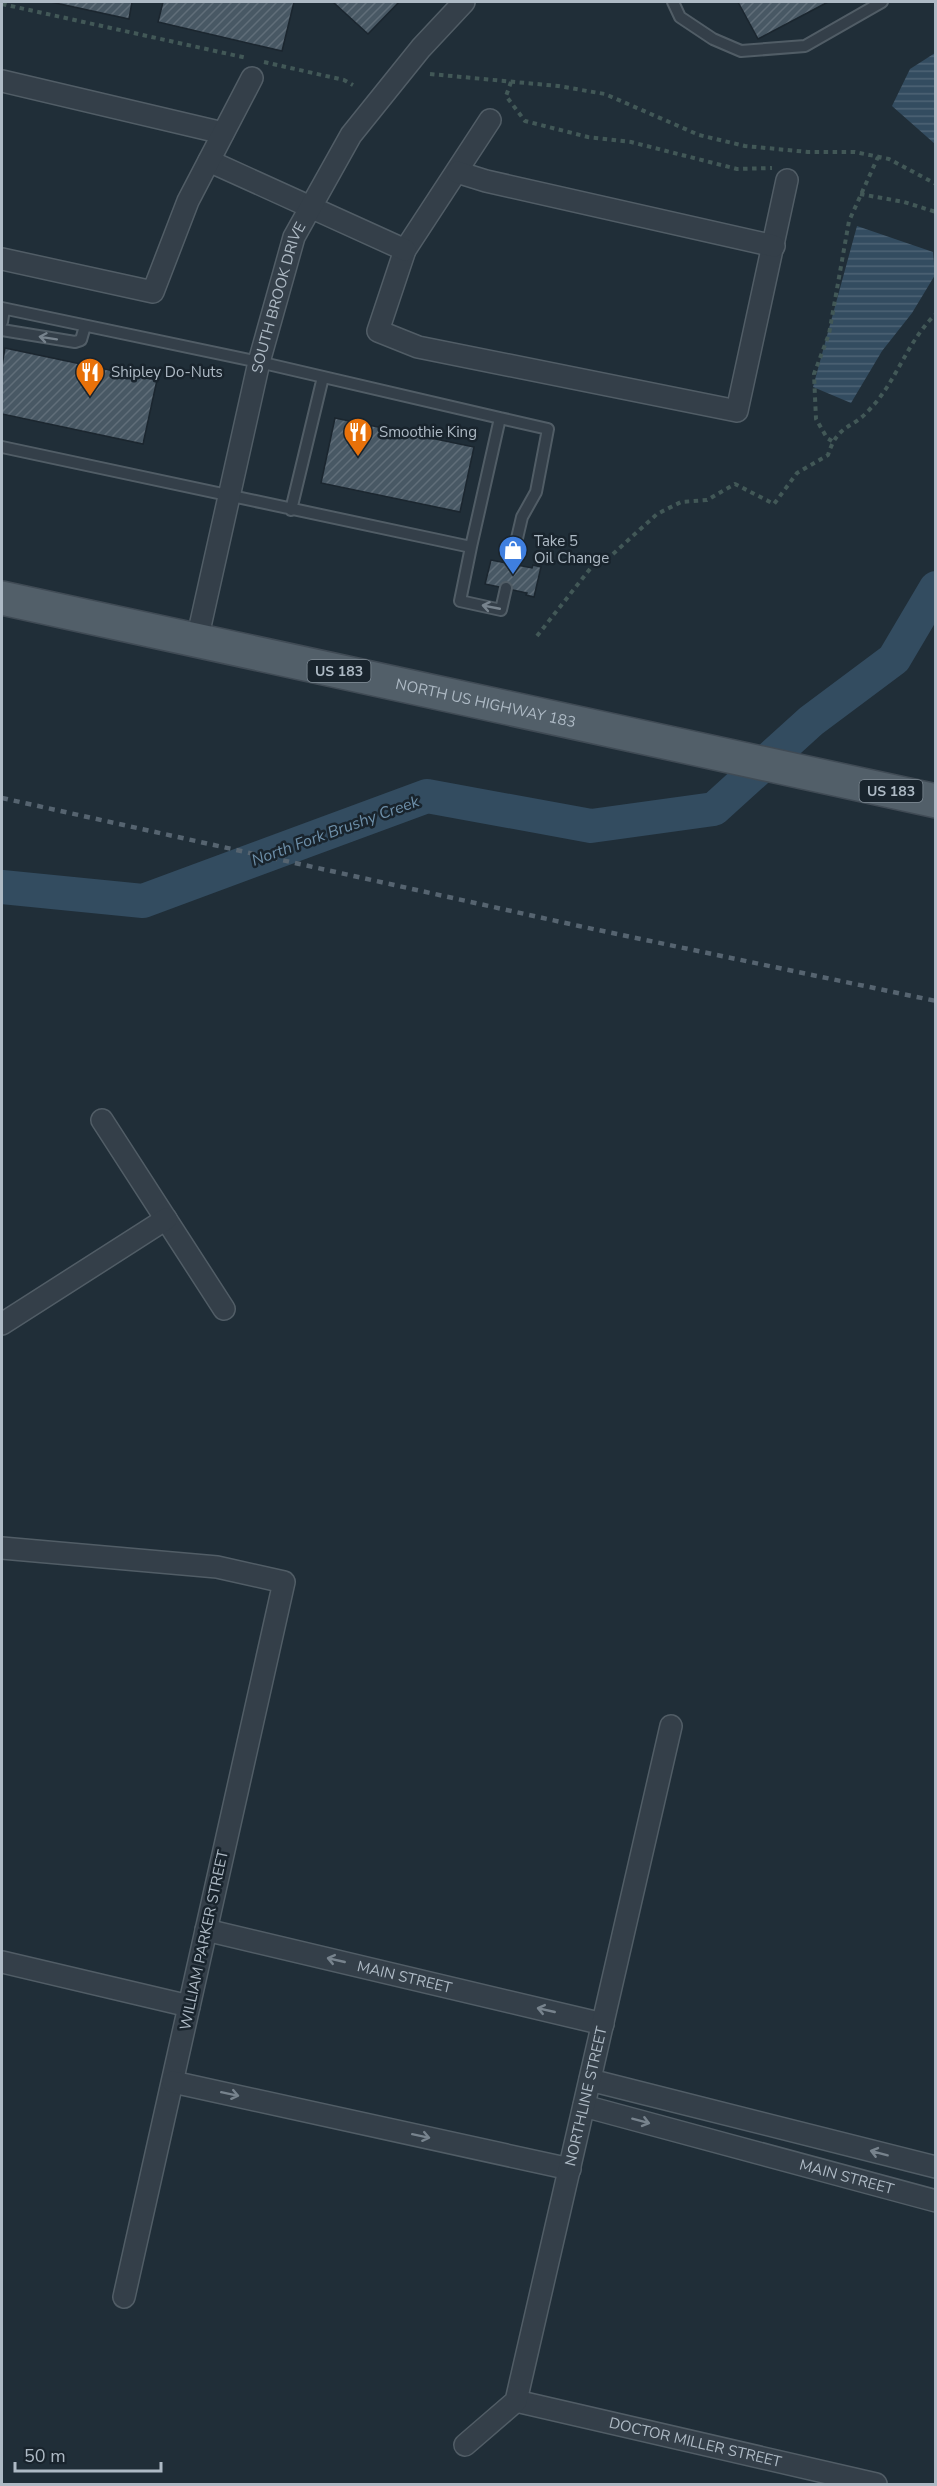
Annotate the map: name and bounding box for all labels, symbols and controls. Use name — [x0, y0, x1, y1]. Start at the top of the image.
street label: SOUTH BROOK DRIVE — [247, 218, 310, 375]
one-way arrow — [39, 332, 59, 343]
restaurant icon: Shipley Do-Nuts — [74, 356, 106, 398]
place label: Shipley Do-Nuts — [111, 362, 223, 382]
restaurant icon: Smoothie King — [342, 416, 374, 458]
place label: Smoothie King — [379, 422, 477, 442]
place label: Take 5 Oil Change — [534, 531, 609, 568]
shop icon: Take 5 Oil Change — [497, 534, 529, 576]
one-way arrow — [482, 601, 501, 612]
road number: US 183 — [308, 660, 370, 682]
street label: NORTH US HIGHWAY 183 — [394, 674, 578, 732]
road number: US 183 — [860, 780, 922, 802]
water label: North Fork Brushy Creek — [248, 790, 423, 872]
street label: WILLIAM PARKER STREET — [175, 1848, 233, 2032]
one-way arrow — [326, 1954, 345, 1966]
street label: MAIN STREET — [355, 1956, 454, 1998]
one-way arrow — [536, 2004, 555, 2016]
street label: NORTHLINE STREET — [560, 2024, 612, 2168]
one-way arrow — [220, 2089, 240, 2100]
one-way arrow — [631, 2115, 650, 2127]
one-way arrow — [411, 2131, 430, 2142]
one-way arrow — [870, 2146, 889, 2158]
street label: MAIN STREET — [797, 2155, 896, 2199]
street label: DOCTOR MILLER STREET — [607, 2413, 784, 2472]
scale bar — [15, 2435, 160, 2473]
text: 50 m — [24, 2444, 66, 2468]

